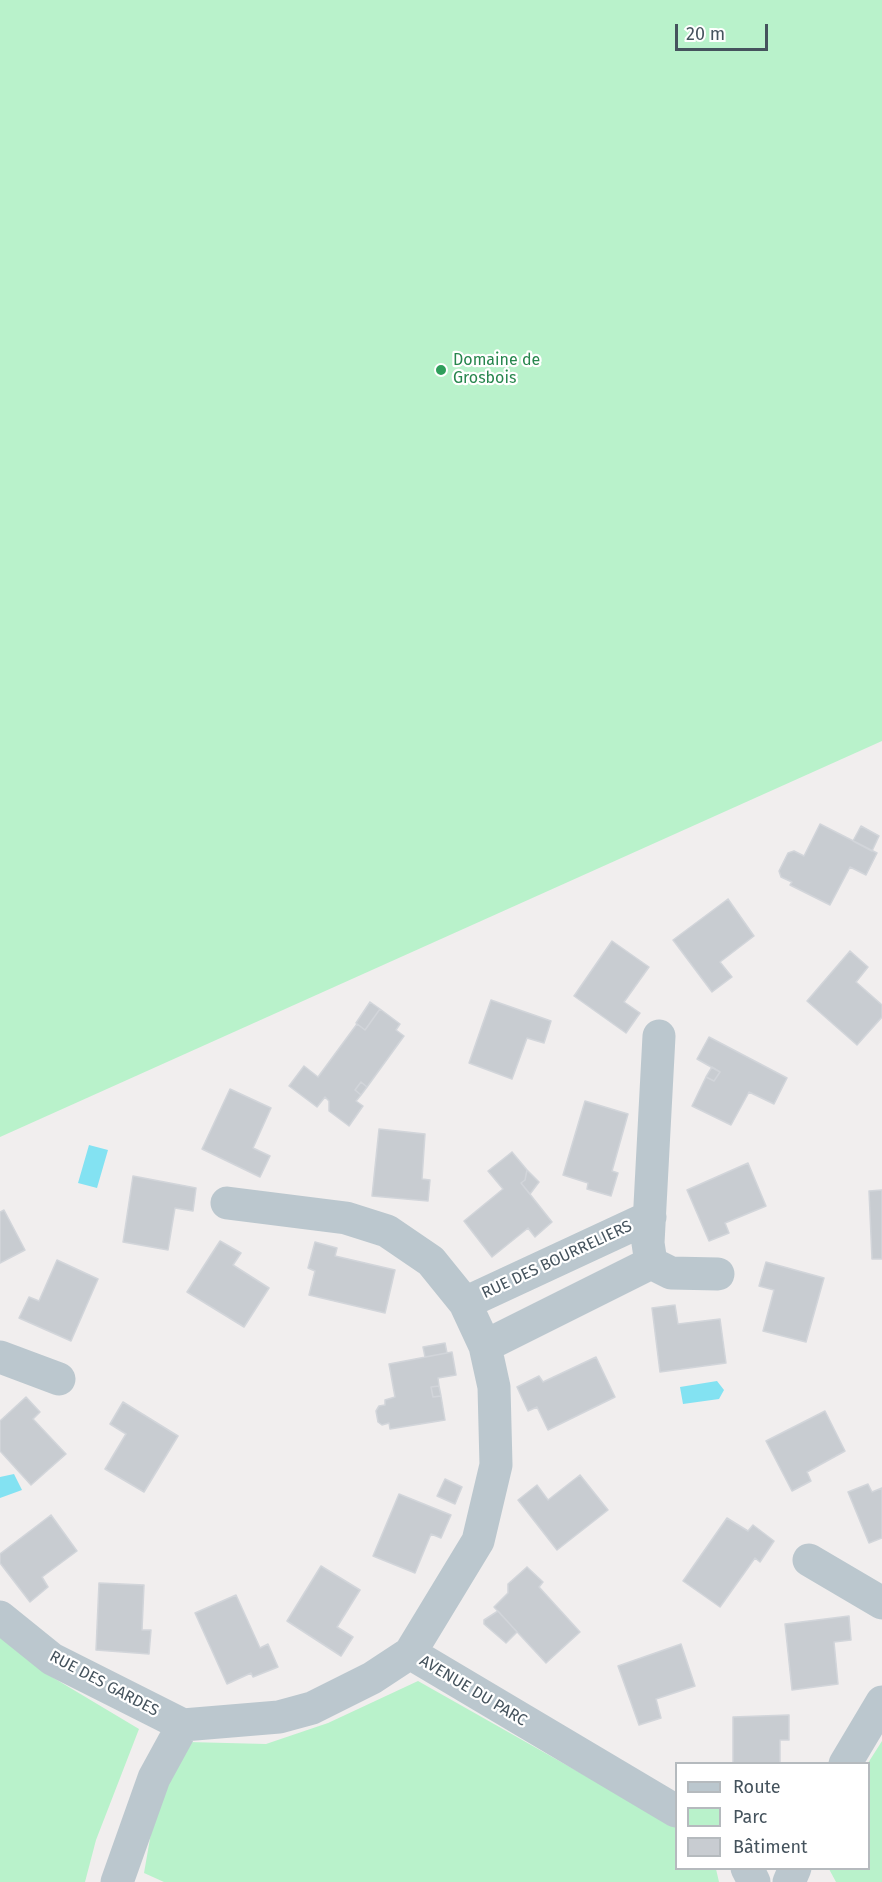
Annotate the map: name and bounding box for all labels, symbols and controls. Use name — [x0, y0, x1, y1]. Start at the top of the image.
scale bar — [678, 12, 771, 50]
text: 20 m — [686, 23, 725, 45]
place label: Domaine de Grosbois — [453, 351, 540, 389]
marker: Domaine de Grosbois — [434, 363, 448, 377]
street label: RUE DES BOURRELIERS — [479, 1217, 635, 1303]
street label: RUE DES GARDES — [46, 1647, 162, 1721]
street label: AVENUE DU PARC — [416, 1651, 530, 1731]
legend — [675, 1762, 870, 1870]
text: Route — [733, 1776, 781, 1798]
text: Parc — [733, 1806, 767, 1828]
text: Bâtiment — [733, 1836, 808, 1858]

